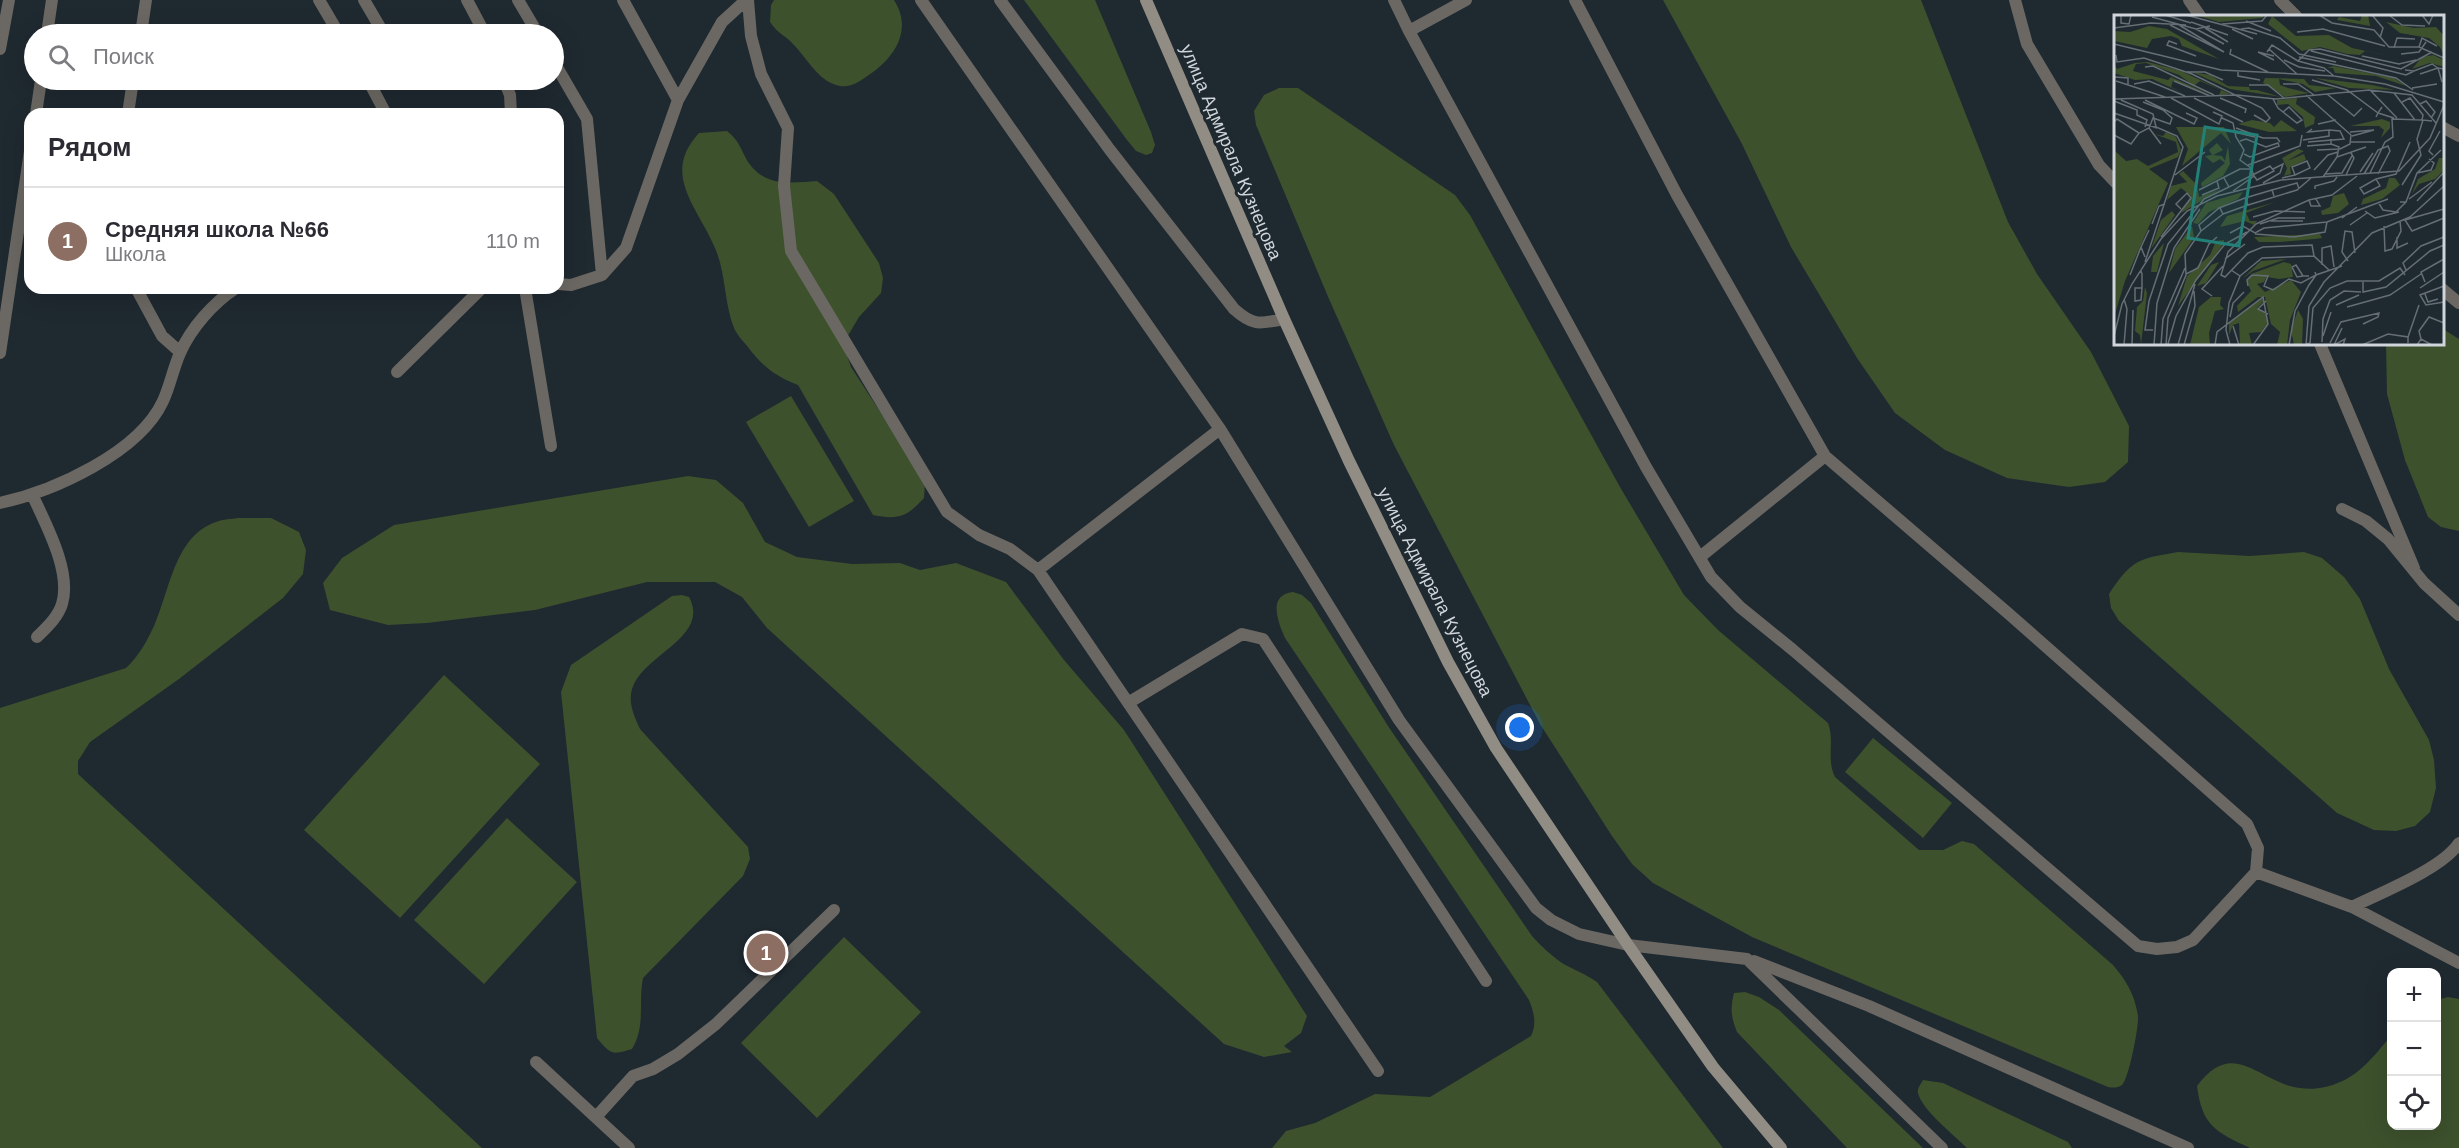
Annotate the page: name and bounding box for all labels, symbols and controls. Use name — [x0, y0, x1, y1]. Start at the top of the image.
inset map — [2114, 15, 2444, 345]
search box — [24, 24, 564, 90]
icon: search — [45, 41, 78, 74]
street label: улица Адмирала Кузнецова — [1176, 41, 1286, 264]
text: Поиск — [93, 44, 154, 69]
text: Рядом — [48, 132, 131, 162]
text: Средняя школа №66 — [105, 217, 329, 242]
text: 1 — [62, 230, 73, 252]
text: 110 m — [486, 230, 540, 252]
text: Школа — [105, 243, 166, 265]
street label: улица Адмирала Кузнецова — [1373, 484, 1497, 701]
your location — [1505, 713, 1534, 742]
pin: 1 — [746, 930, 786, 976]
map controls — [2387, 968, 2441, 1130]
button: + — [2387, 968, 2441, 1022]
button: − — [2387, 1022, 2441, 1076]
button: locate — [2387, 1076, 2441, 1130]

